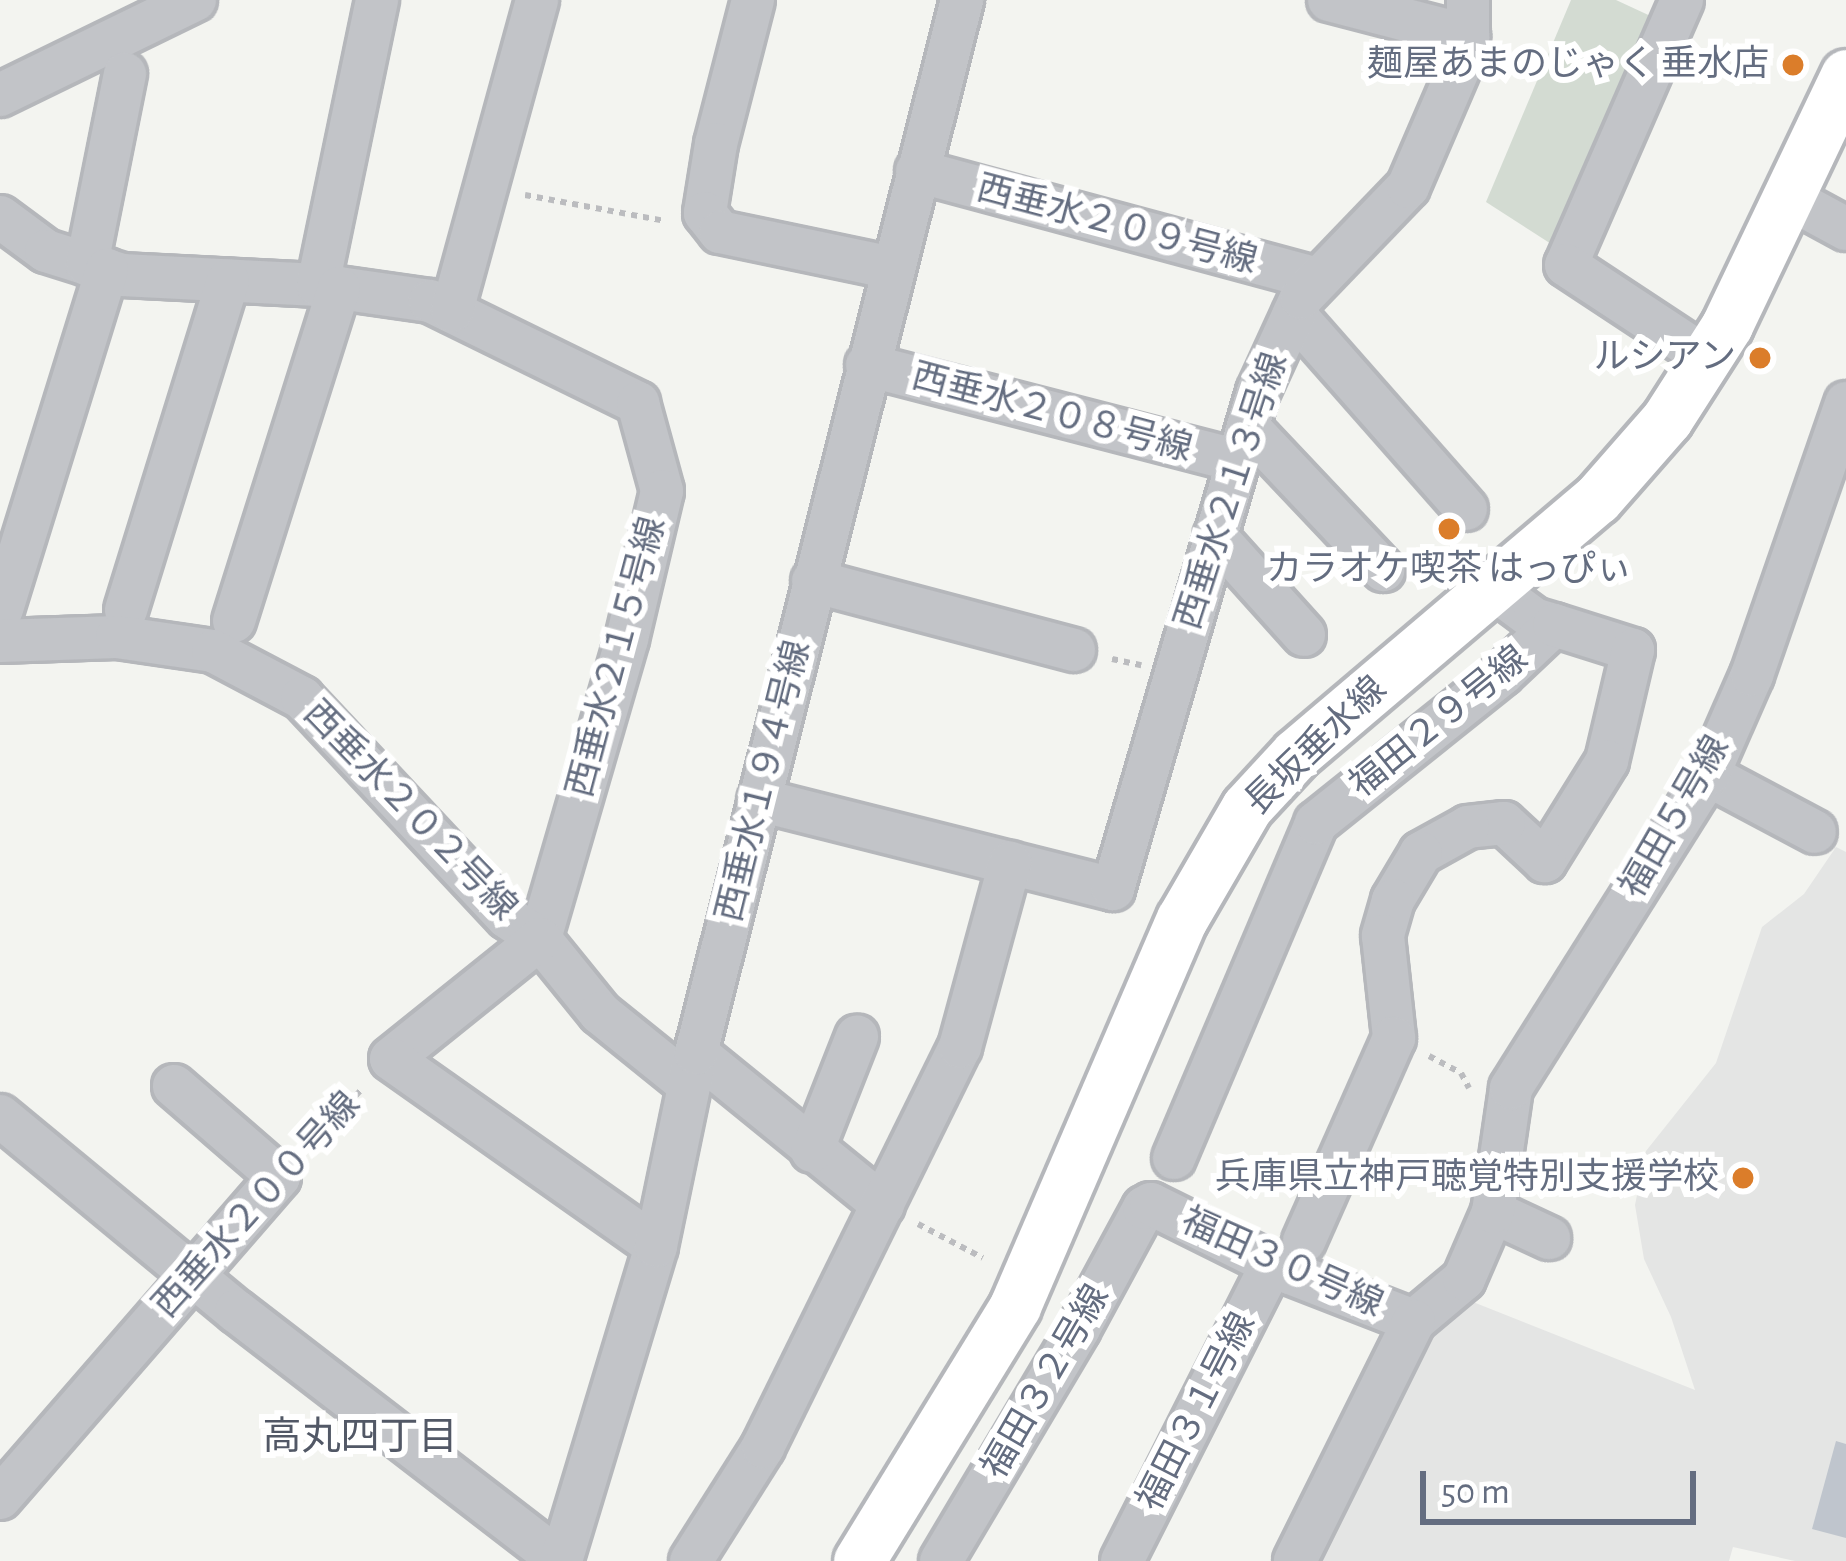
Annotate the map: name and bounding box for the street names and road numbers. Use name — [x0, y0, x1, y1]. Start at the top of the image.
street label: 西垂水２０９号線 — [972, 167, 1262, 283]
street label: 西垂水２１３号線 — [1167, 347, 1297, 635]
street label: 西垂水２０８号線 — [907, 355, 1197, 471]
street label: 西垂水２１５号線 — [559, 512, 675, 802]
street label: 西垂水１９４号線 — [708, 636, 820, 926]
street label: 福田２９号線 — [1341, 637, 1537, 807]
street label: 長坂垂水線 — [1236, 668, 1396, 824]
street label: 西垂水２０２号線 — [294, 692, 526, 930]
street label: 福田５号線 — [1611, 728, 1739, 906]
street label: 西垂水２００号線 — [145, 1084, 369, 1326]
street label: 福田３０号線 — [1175, 1199, 1389, 1327]
street label: 福田３２号線 — [973, 1278, 1119, 1486]
street label: 福田３１号線 — [1129, 1306, 1265, 1518]

